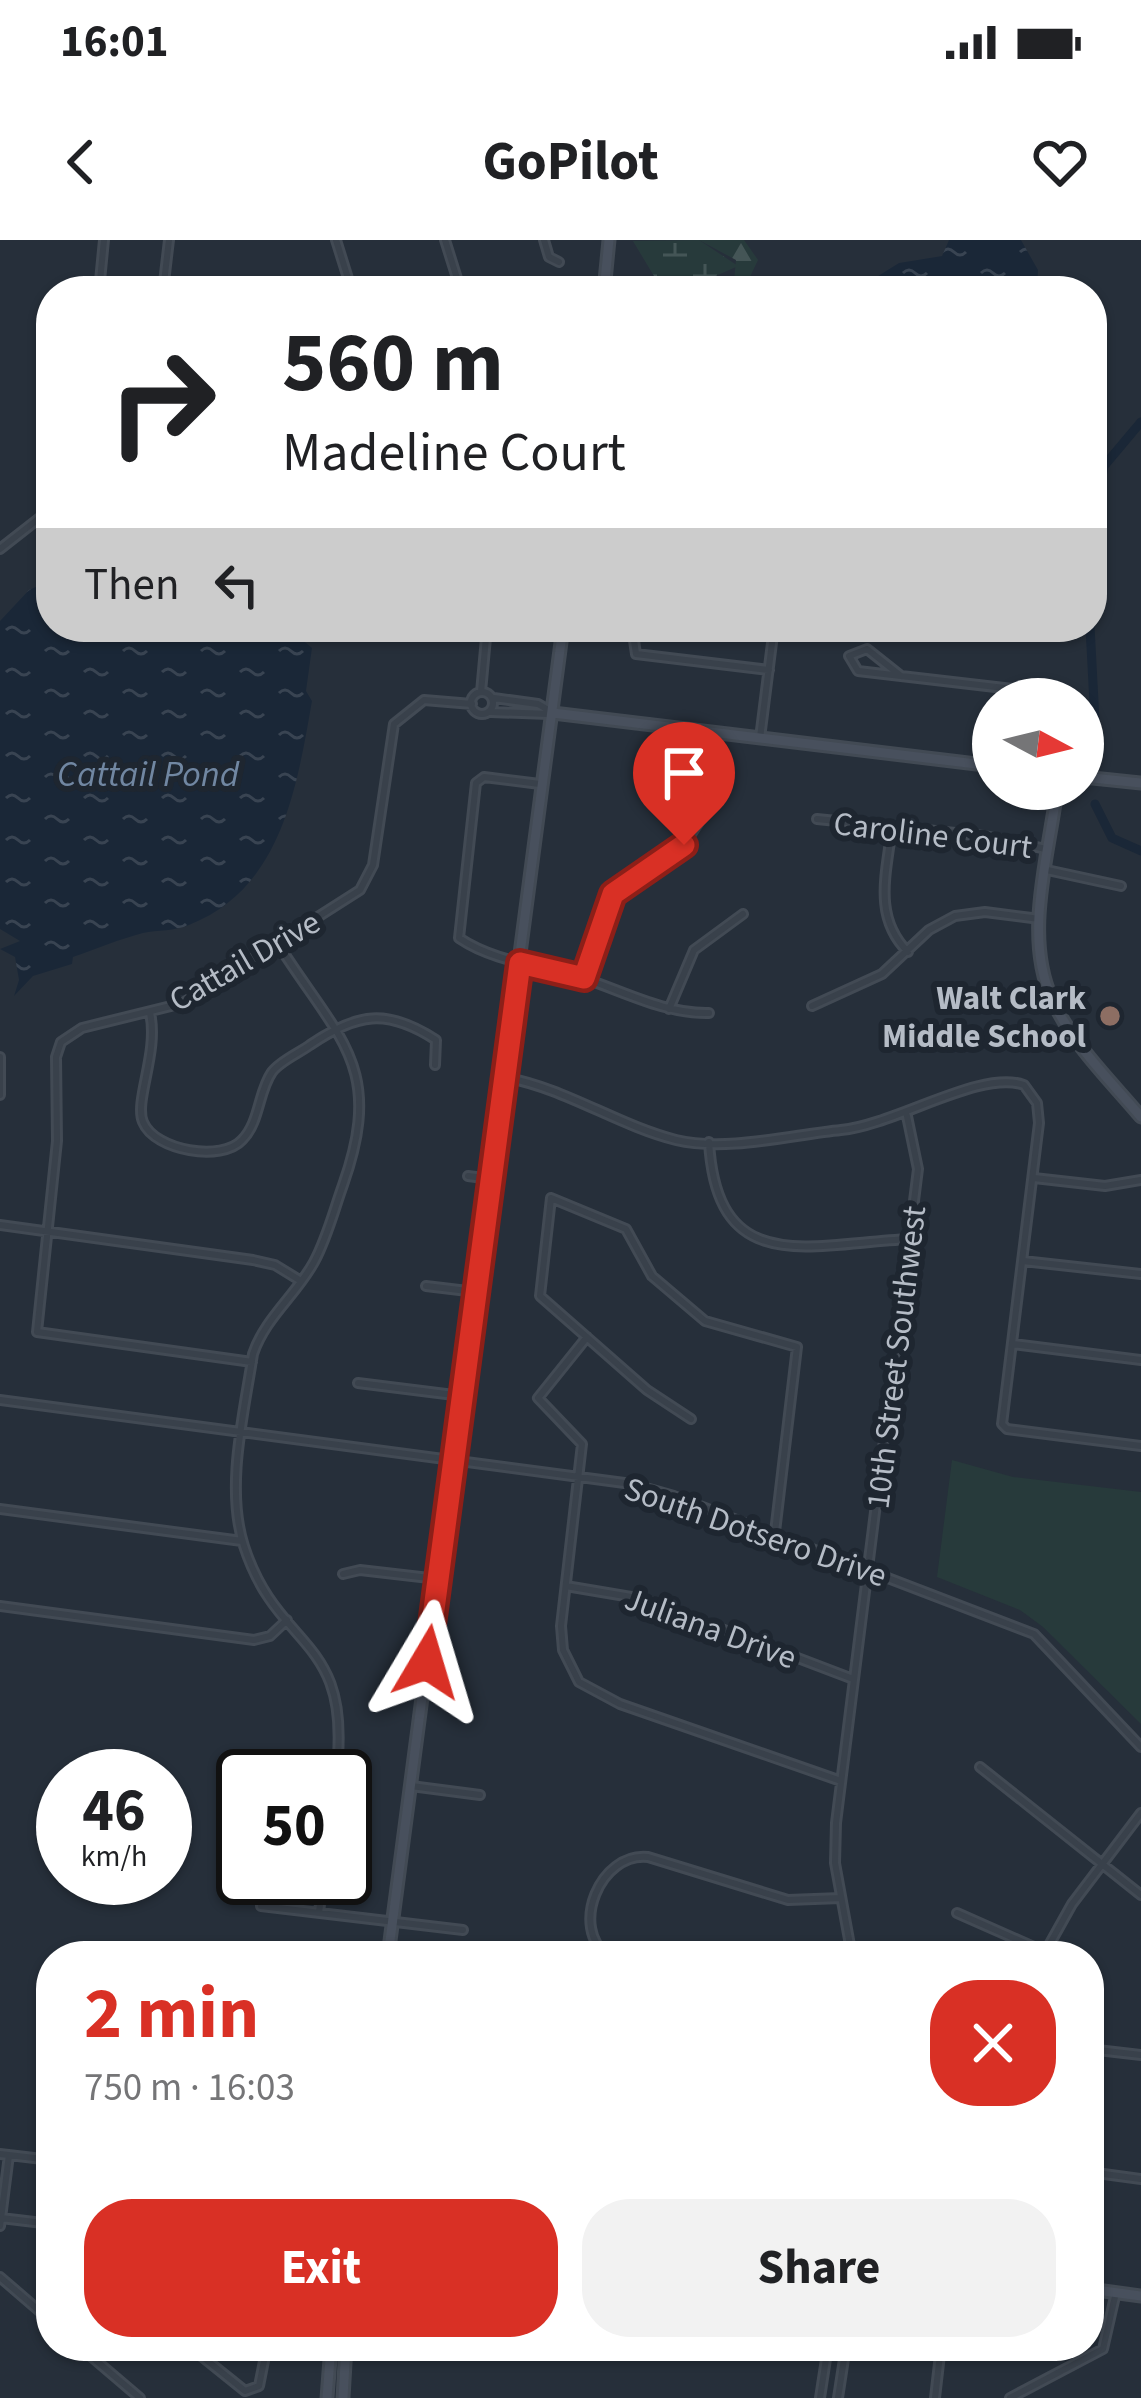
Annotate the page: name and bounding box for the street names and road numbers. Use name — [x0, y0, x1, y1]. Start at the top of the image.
street label: Caroline Court — [831, 800, 1035, 871]
street label: Cattail Drive — [161, 899, 329, 1023]
street label: 10th Street Southwest — [855, 1203, 938, 1511]
street label: South Dotsero Drive — [618, 1465, 893, 1599]
street label: Juliana Drive — [618, 1576, 803, 1681]

